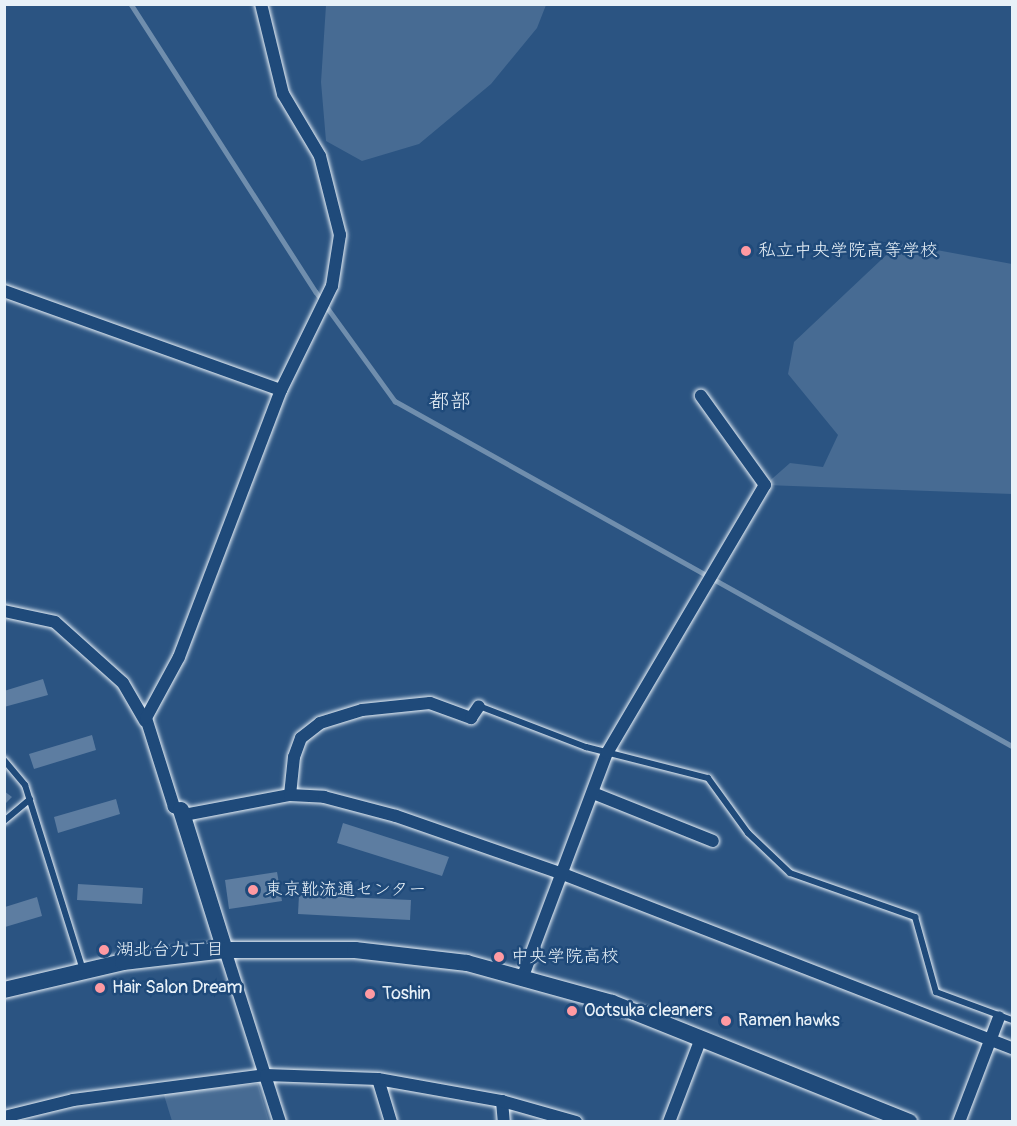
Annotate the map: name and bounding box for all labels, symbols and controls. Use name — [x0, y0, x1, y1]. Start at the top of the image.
place label: 私立中央学院高等学校 — [758, 240, 938, 262]
marker: 私立中央学院高等学校 — [739, 244, 753, 258]
district label: 都部 — [429, 389, 471, 415]
place label: 東京靴流通センター — [265, 879, 427, 901]
marker: 東京靴流通センター — [246, 883, 260, 897]
place label: 湖北台九丁目 — [116, 939, 224, 961]
marker: 湖北台九丁目 — [97, 943, 111, 957]
place label: 中央学院高校 — [511, 946, 619, 968]
marker: 中央学院高校 — [492, 950, 506, 964]
place label: Hair Salon Dream — [112, 977, 243, 999]
marker: Hair Salon Dream — [93, 981, 107, 995]
place label: Toshin — [382, 983, 431, 1005]
marker: Toshin — [363, 987, 377, 1001]
place label: Ootsuka cleaners — [584, 1000, 713, 1022]
marker: Ootsuka cleaners — [565, 1004, 579, 1018]
place label: Ramen hawks — [738, 1010, 840, 1032]
marker: Ramen hawks — [719, 1014, 733, 1028]

